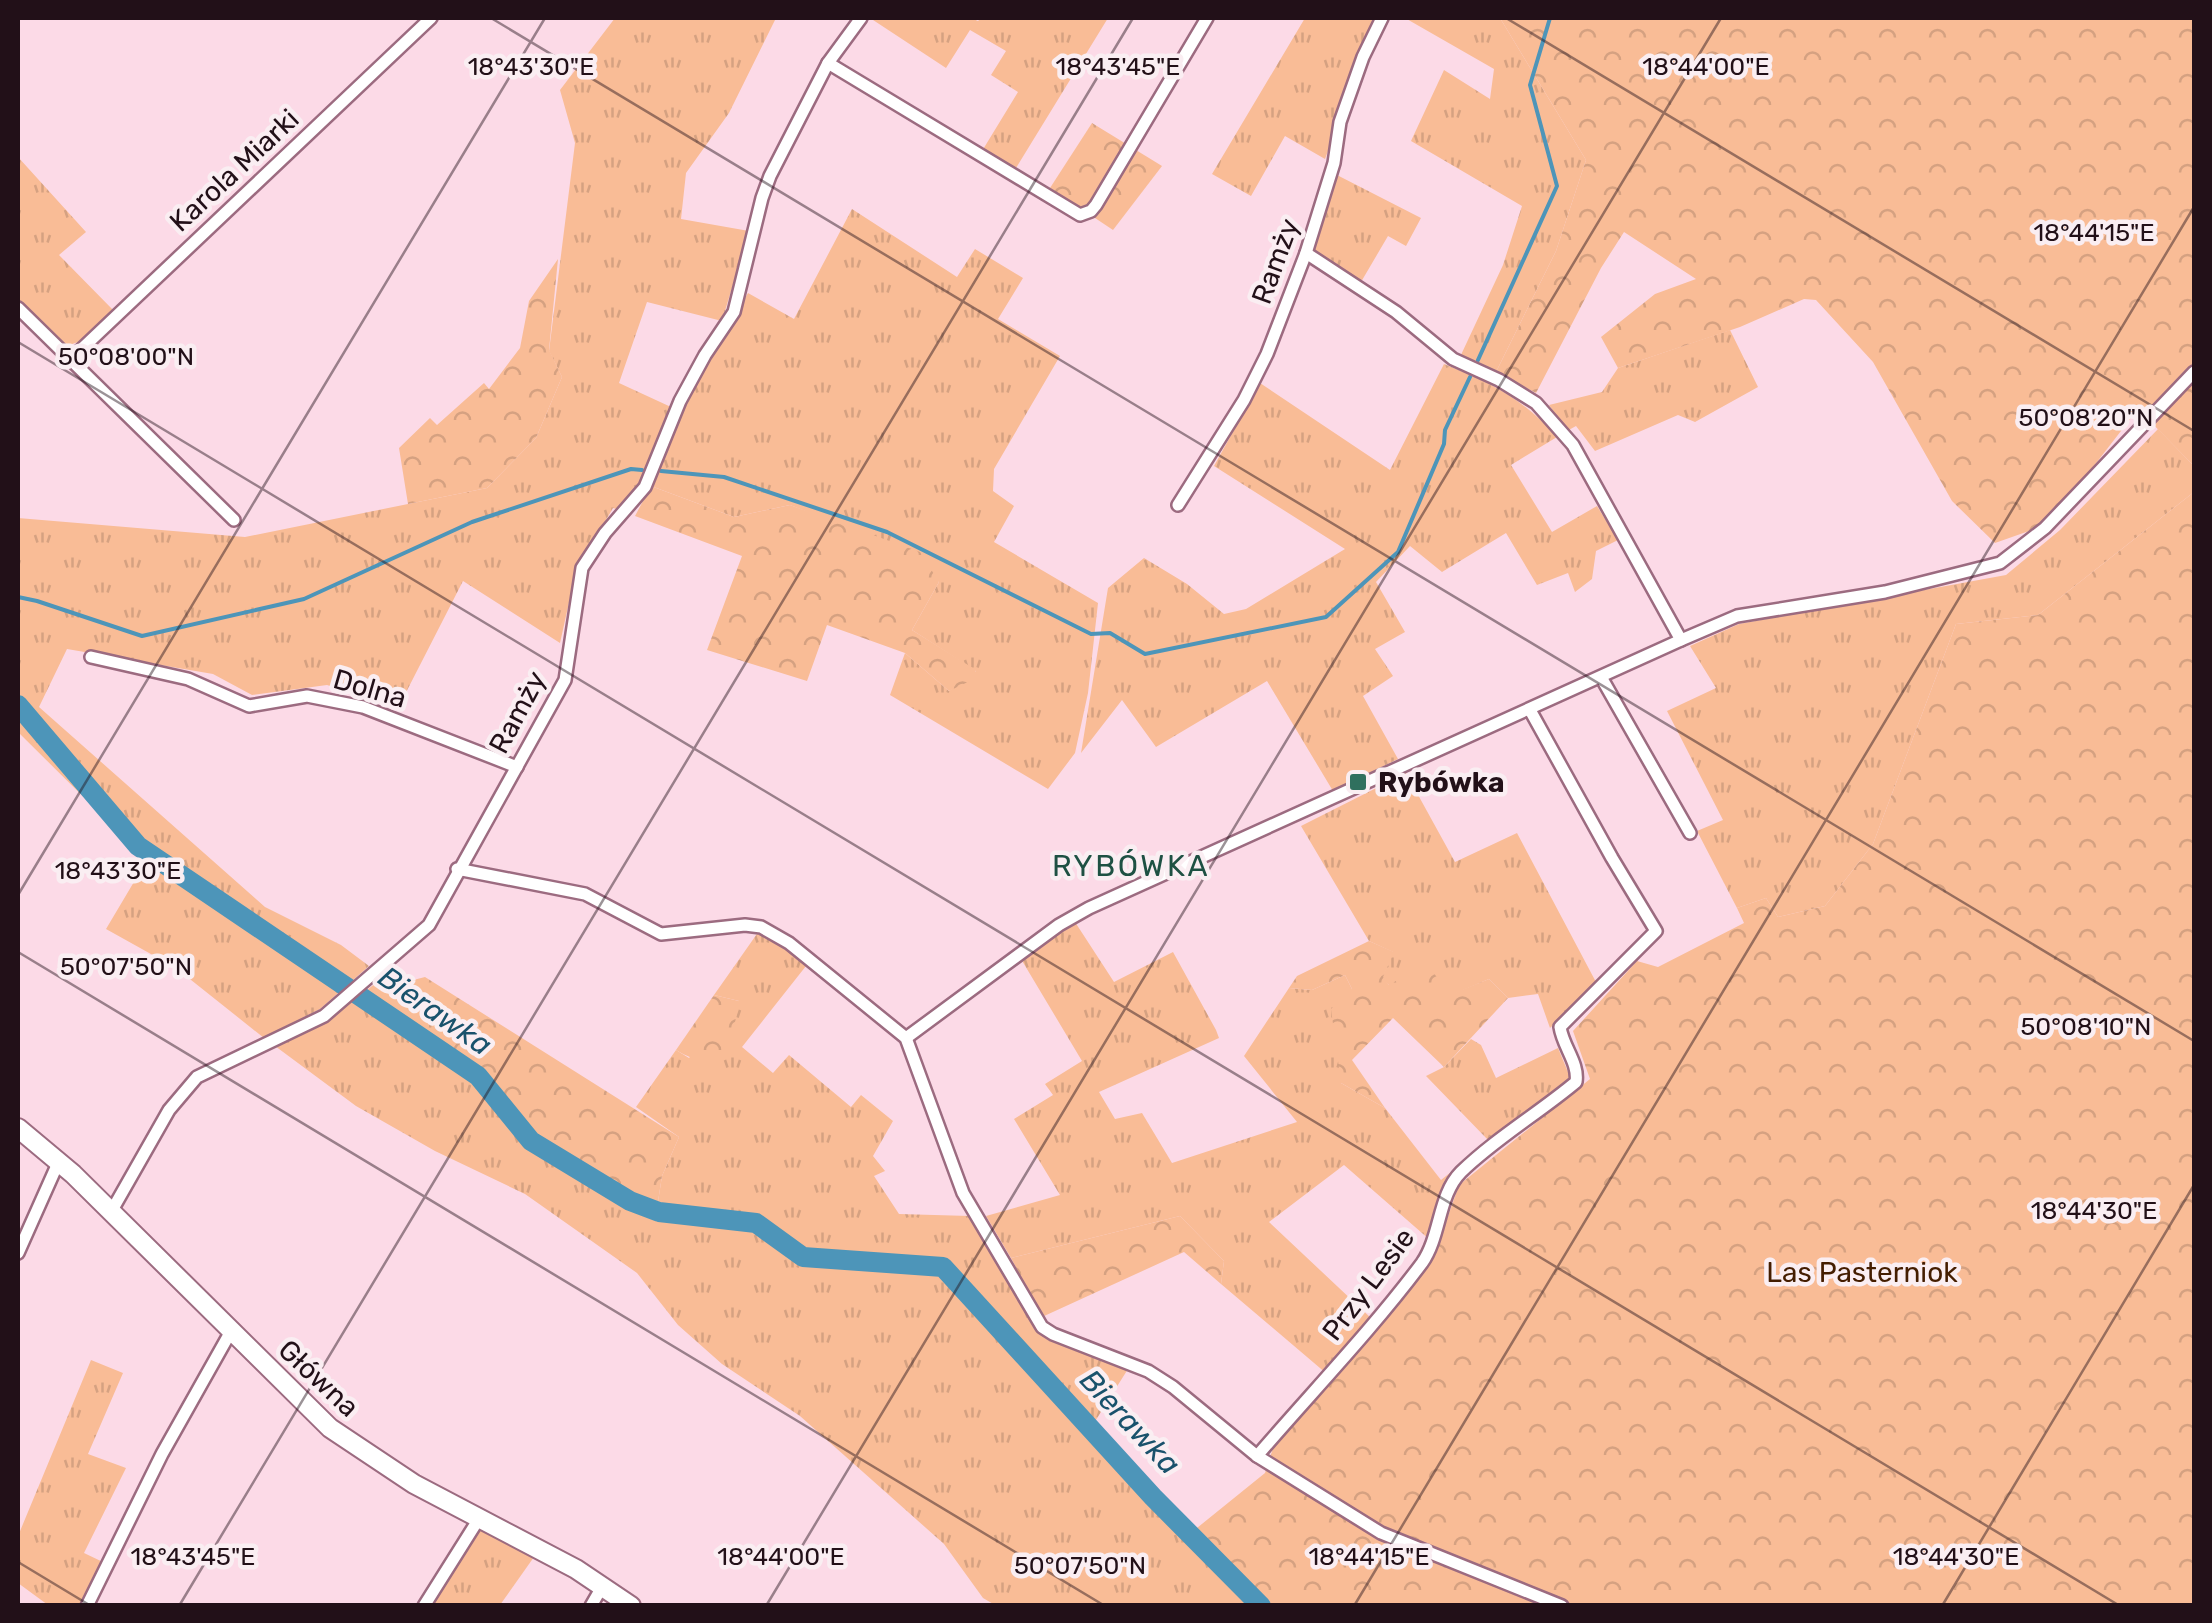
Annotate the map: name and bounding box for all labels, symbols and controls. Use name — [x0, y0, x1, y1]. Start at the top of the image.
text: 18°43'30"E — [468, 52, 594, 81]
text: 18°43'45"E — [1056, 52, 1180, 81]
text: 18°44'00"E — [1642, 52, 1770, 81]
street label: Karola Miarki — [163, 102, 306, 238]
street label: Ramży — [1245, 214, 1306, 308]
text: 18°44'15"E — [2033, 218, 2155, 247]
text: 50°08'00"N — [58, 342, 194, 371]
text: 50°08'20"N — [2019, 403, 2153, 432]
street label: Dolna — [329, 662, 410, 715]
street label: Ramży — [482, 665, 553, 759]
place label: Rybówka — [1378, 766, 1504, 799]
marker: Rybówka — [1347, 771, 1369, 793]
district label: RYBÓWKA — [1052, 848, 1210, 884]
text: 18°43'30"E — [55, 856, 181, 885]
text: 50°07'50"N — [60, 952, 192, 981]
water label: Bierawka — [371, 959, 499, 1063]
text: 50°08'10"N — [2021, 1012, 2151, 1041]
text: 18°44'30"E — [2031, 1196, 2157, 1225]
street label: Przy Lesie — [1315, 1222, 1421, 1347]
park label: Las Pasterniok — [1766, 1256, 1958, 1289]
street label: Główna — [272, 1333, 366, 1424]
water label: Bierawka — [1072, 1362, 1188, 1482]
text: 18°43'45"E — [131, 1542, 255, 1571]
text: 18°44'00"E — [717, 1542, 845, 1571]
text: 18°44'15"E — [1308, 1542, 1430, 1571]
text: 18°44'30"E — [1893, 1542, 2019, 1571]
text: 50°07'50"N — [1014, 1551, 1146, 1580]

